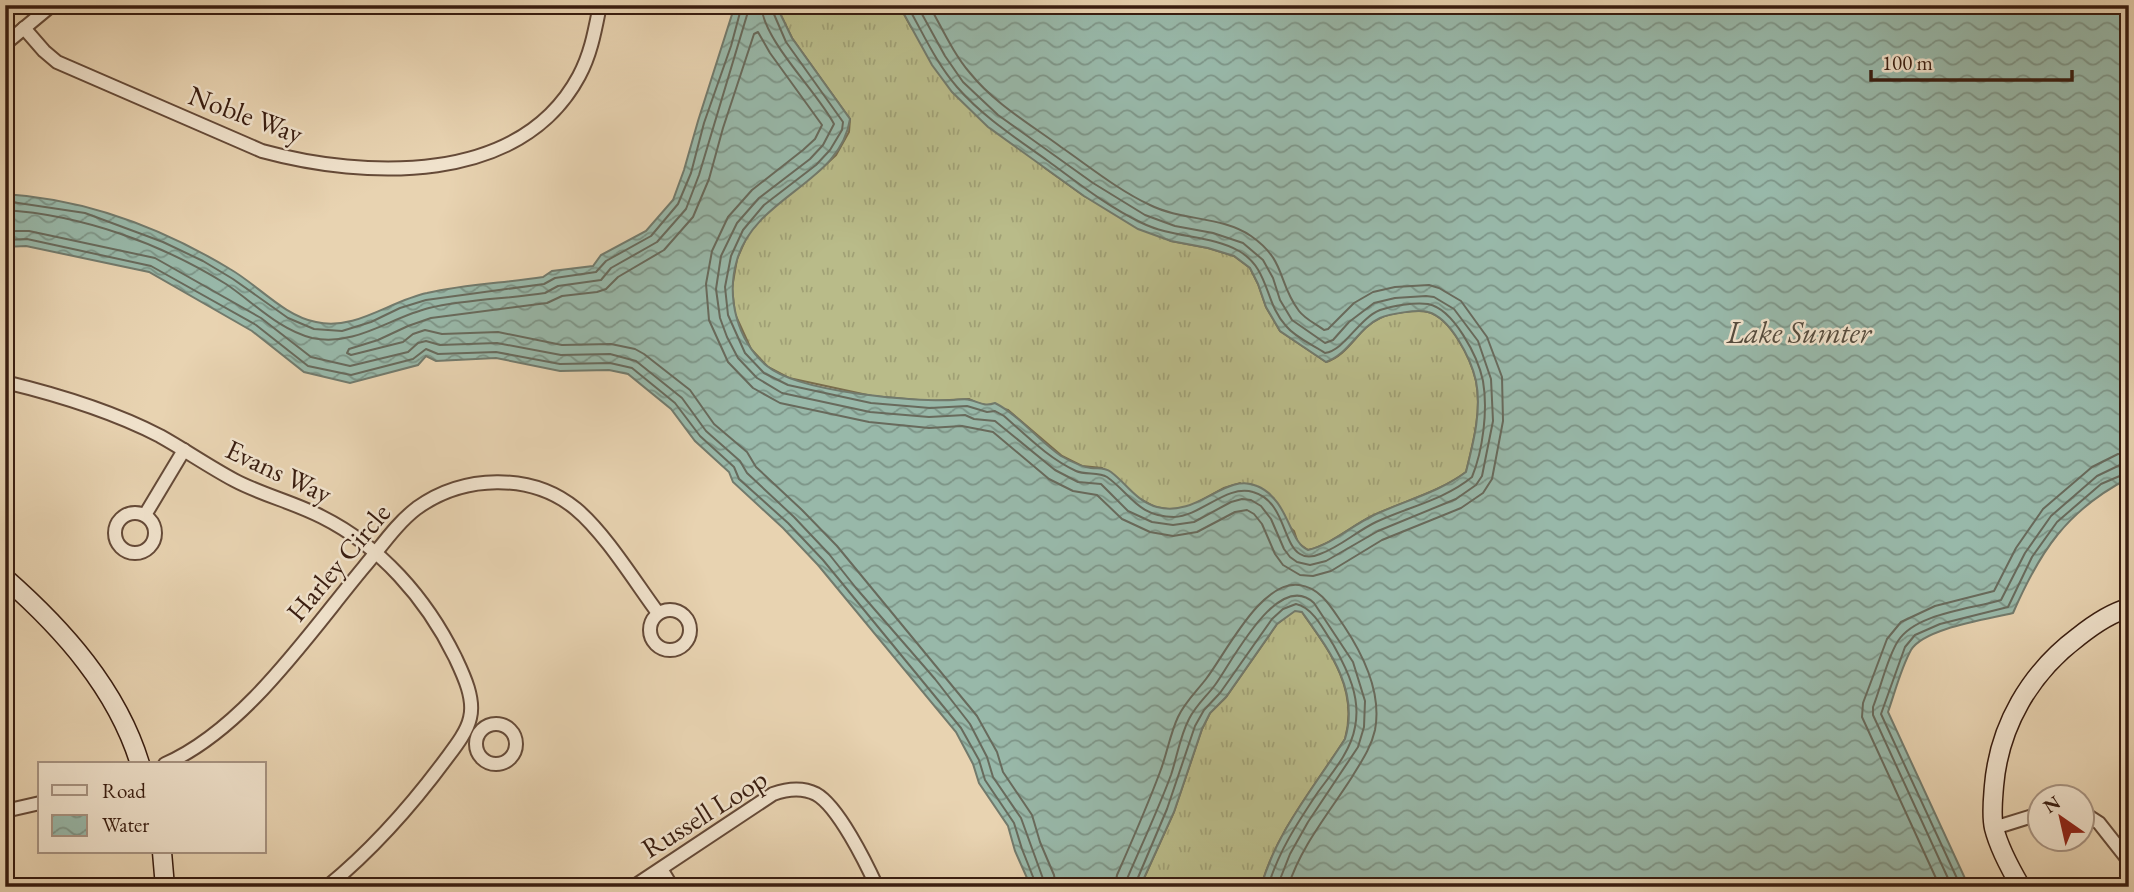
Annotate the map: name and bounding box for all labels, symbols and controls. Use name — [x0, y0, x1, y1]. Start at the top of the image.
scale bar — [1871, 38, 2073, 82]
text: 100 m — [1882, 49, 1933, 76]
street label: Noble Way — [184, 77, 309, 152]
water label: Lake Sumter — [1726, 313, 1873, 352]
street label: Evans Way — [220, 431, 339, 512]
street label: Harley Circle — [278, 495, 398, 629]
street label: Russell Loop — [635, 760, 773, 866]
legend — [38, 762, 266, 854]
text: Road — [102, 777, 146, 804]
north arrow — [2025, 784, 2096, 854]
text: N — [2038, 789, 2066, 819]
text: Water — [102, 811, 149, 838]

